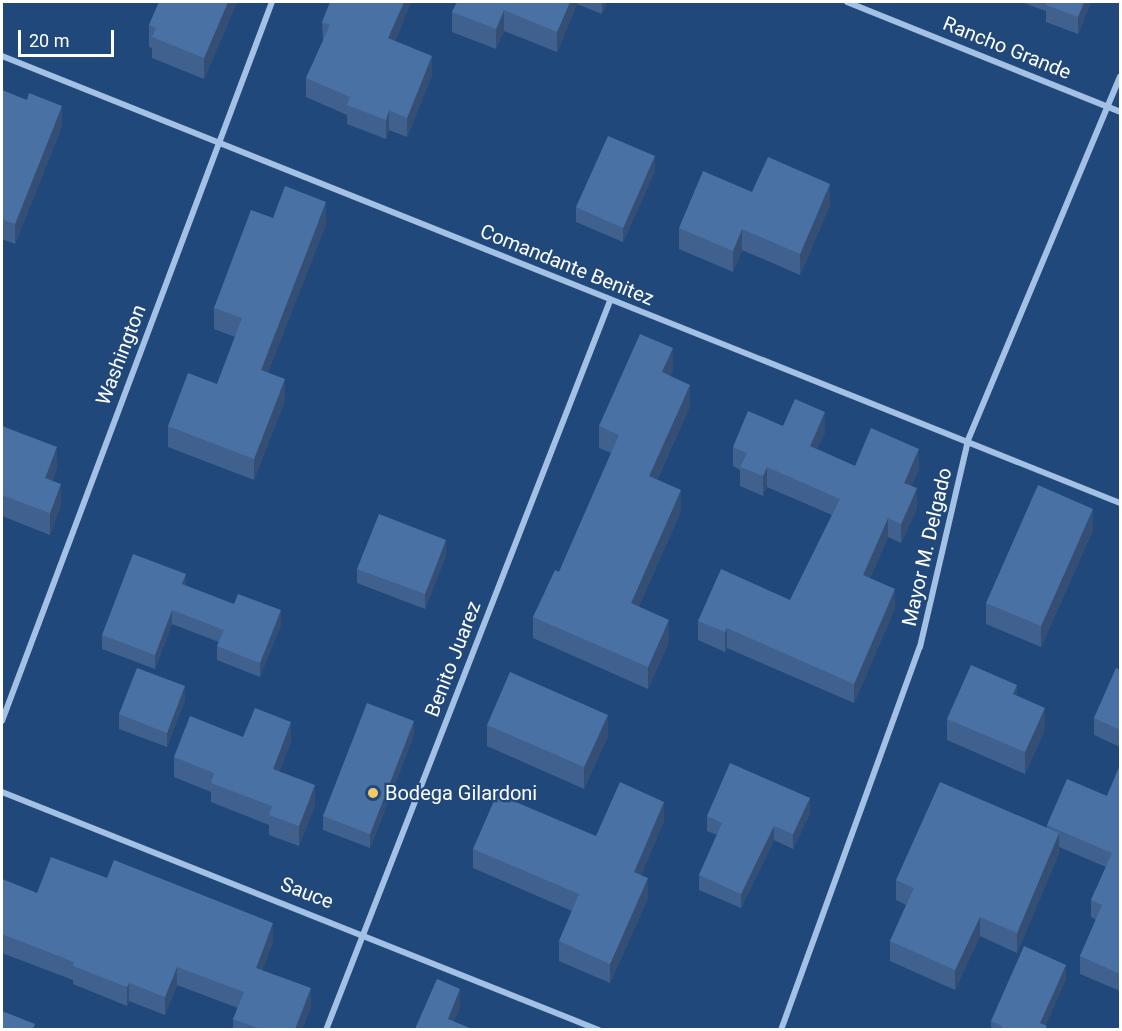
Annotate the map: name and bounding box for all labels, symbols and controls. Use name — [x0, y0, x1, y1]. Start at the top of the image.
street label: Rancho Grande — [939, 11, 1075, 85]
scale bar — [21, 18, 117, 56]
text: 20 m — [29, 30, 69, 51]
street label: Comandante Benitez — [477, 219, 657, 311]
street label: Washington — [91, 301, 151, 409]
street label: Mayor M. Delgado — [897, 466, 957, 628]
street label: Benito Juarez — [420, 598, 486, 720]
place label: Bodega Gilardoni — [385, 781, 537, 805]
marker: Bodega Gilardoni — [366, 786, 380, 800]
street label: Sauce — [277, 872, 337, 914]

